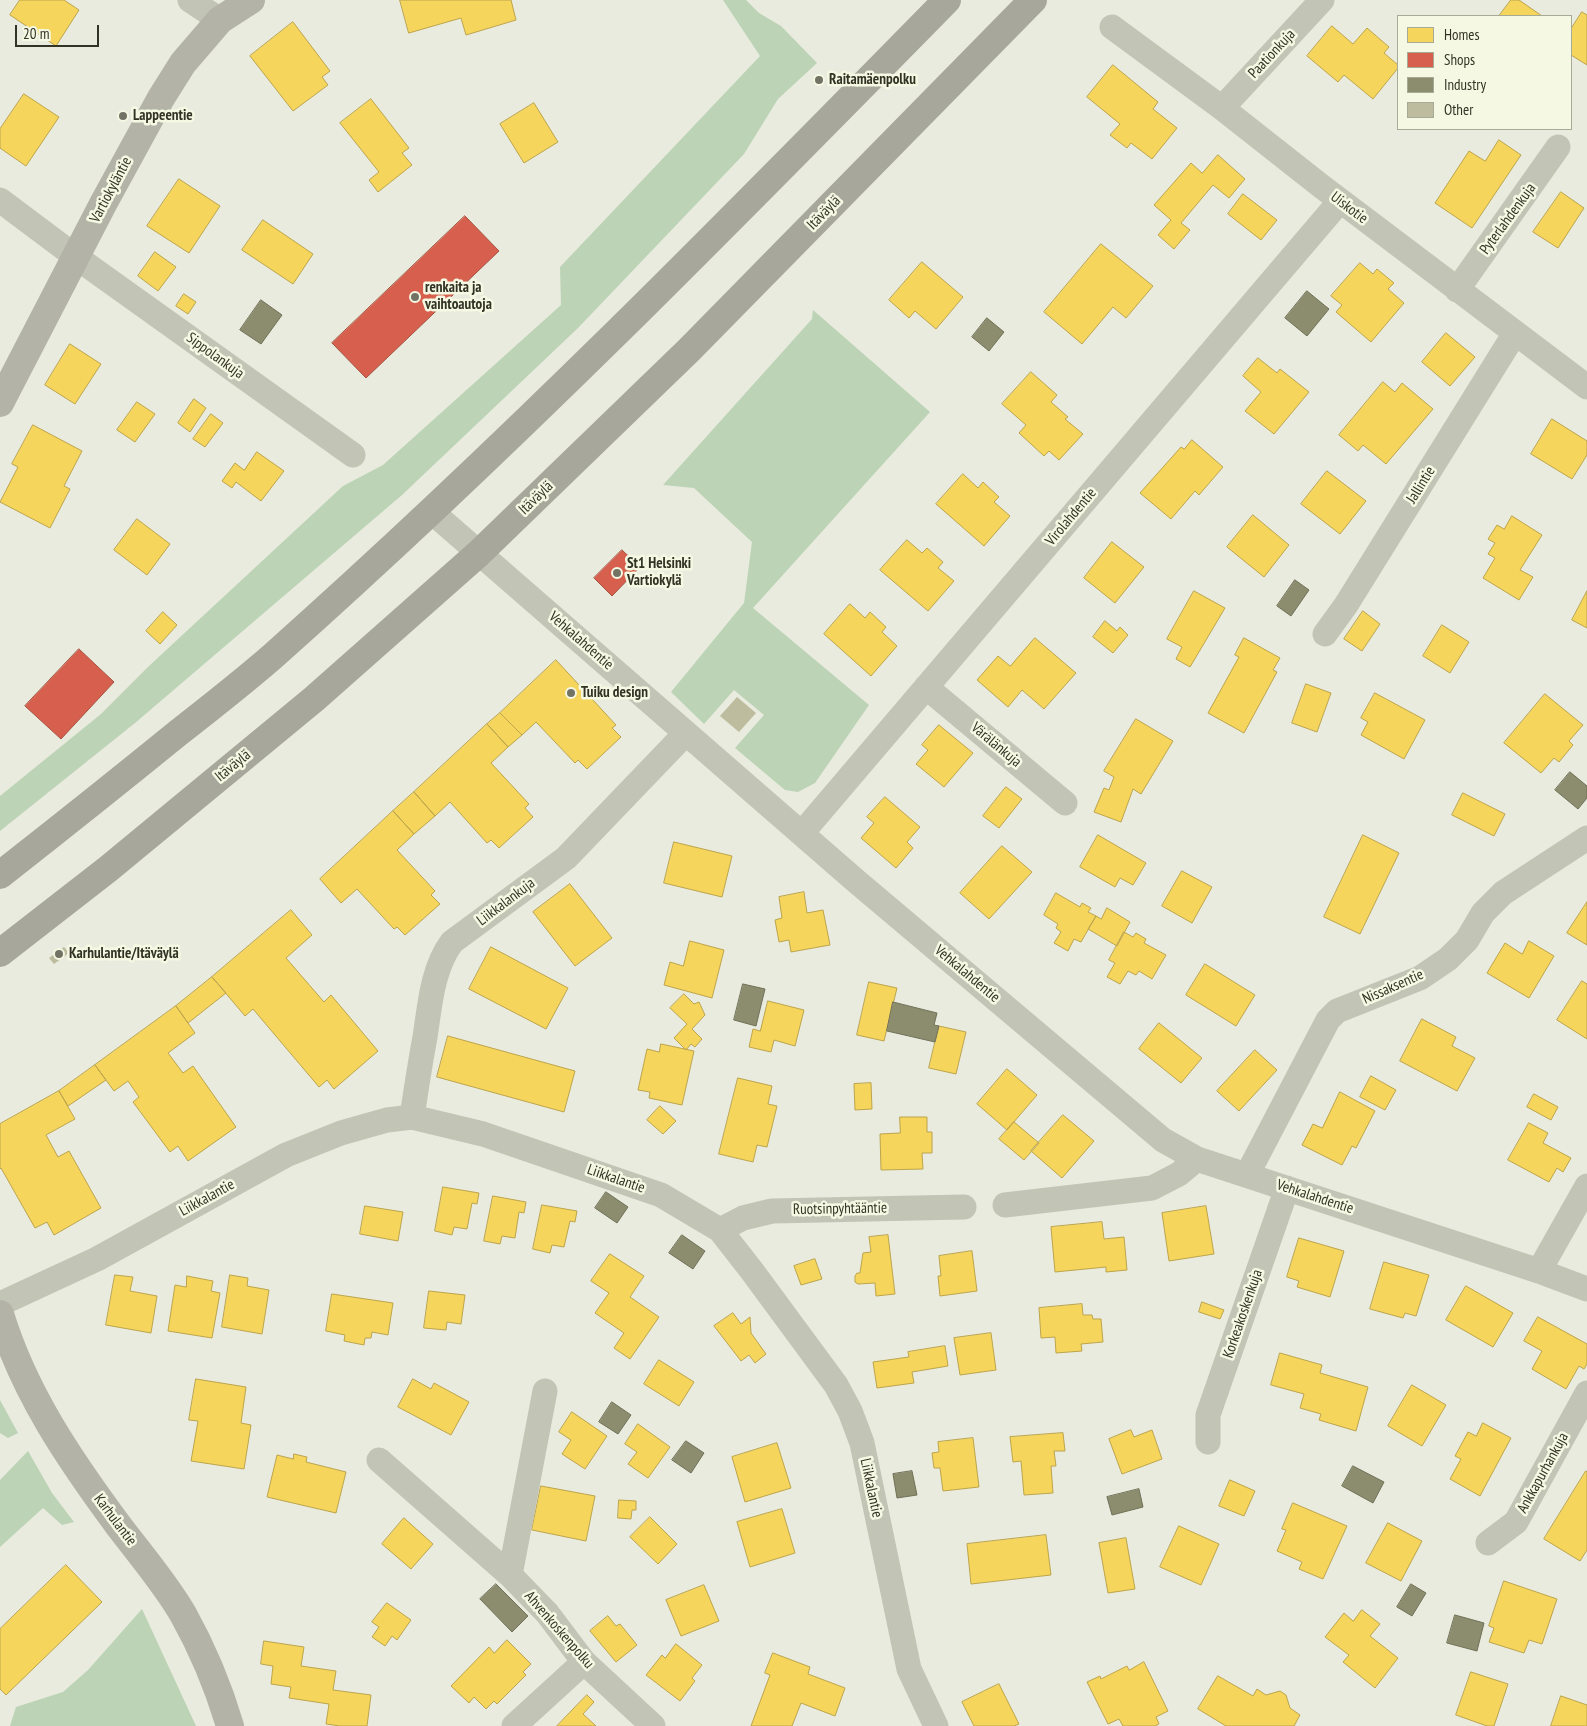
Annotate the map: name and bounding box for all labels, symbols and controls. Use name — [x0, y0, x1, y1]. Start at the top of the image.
scale bar — [18, 15, 101, 47]
legend — [1397, 15, 1572, 130]
text: 20 m — [23, 24, 49, 43]
text: Homes — [1444, 25, 1480, 44]
street label: Paationkuja — [1245, 26, 1299, 82]
text: Shops — [1444, 50, 1475, 69]
place label: Raitamäenpolku — [829, 71, 916, 89]
marker: Raitamäenpolku — [813, 74, 825, 86]
text: Industry — [1444, 75, 1486, 94]
text: Other — [1444, 100, 1473, 119]
place label: Lappeentie — [133, 107, 193, 125]
marker: Lappeentie — [117, 110, 129, 122]
street label: Vartiokyläntie — [86, 154, 136, 226]
street label: Pyterlahdenkuja — [1476, 180, 1540, 258]
street label: Uiskotie — [1327, 188, 1371, 228]
street label: Itäväylä — [803, 192, 845, 234]
place label: renkaita ja vaihtoautoja — [425, 279, 492, 314]
marker: renkaita ja vaihtoautoja — [409, 291, 421, 303]
street label: Sippolankuja — [183, 329, 247, 383]
street label: Jallintie — [1403, 463, 1439, 507]
street label: Itäväylä — [515, 477, 557, 519]
street label: Virolahdentie — [1042, 485, 1100, 549]
place label: St1 Helsinki Vartiokylä — [627, 555, 691, 590]
marker: St1 Helsinki Vartiokylä — [611, 567, 623, 579]
street label: Vehkalahdentie — [545, 608, 617, 674]
place label: Tuiku design — [581, 684, 648, 702]
marker: Tuiku design — [565, 687, 577, 699]
street label: Värälänkuja — [967, 719, 1025, 771]
street label: Itäväylä — [212, 746, 254, 786]
street label: Liikkalankuja — [473, 874, 539, 930]
street label: Vehkalahdentie — [931, 941, 1003, 1007]
place label: Karhulantie/Itäväylä — [69, 945, 179, 963]
marker: Karhulantie/Itäväylä — [53, 948, 65, 960]
street label: Nissaksentie — [1360, 966, 1426, 1008]
street label: Liikkalantie — [585, 1161, 647, 1197]
street label: Liikkalantie — [176, 1176, 238, 1220]
street label: Vehkalahdentie — [1274, 1176, 1356, 1218]
street label: Ruotsinpyhtääntie — [793, 1199, 887, 1219]
street label: Korkeakoskenkuja — [1219, 1267, 1267, 1361]
street label: Ankkapurhankuja — [1514, 1430, 1572, 1516]
street label: Liikkalantie — [856, 1457, 886, 1519]
street label: Karhulantie — [90, 1491, 140, 1549]
street label: Ahvenkoskenpolku — [520, 1588, 598, 1672]

